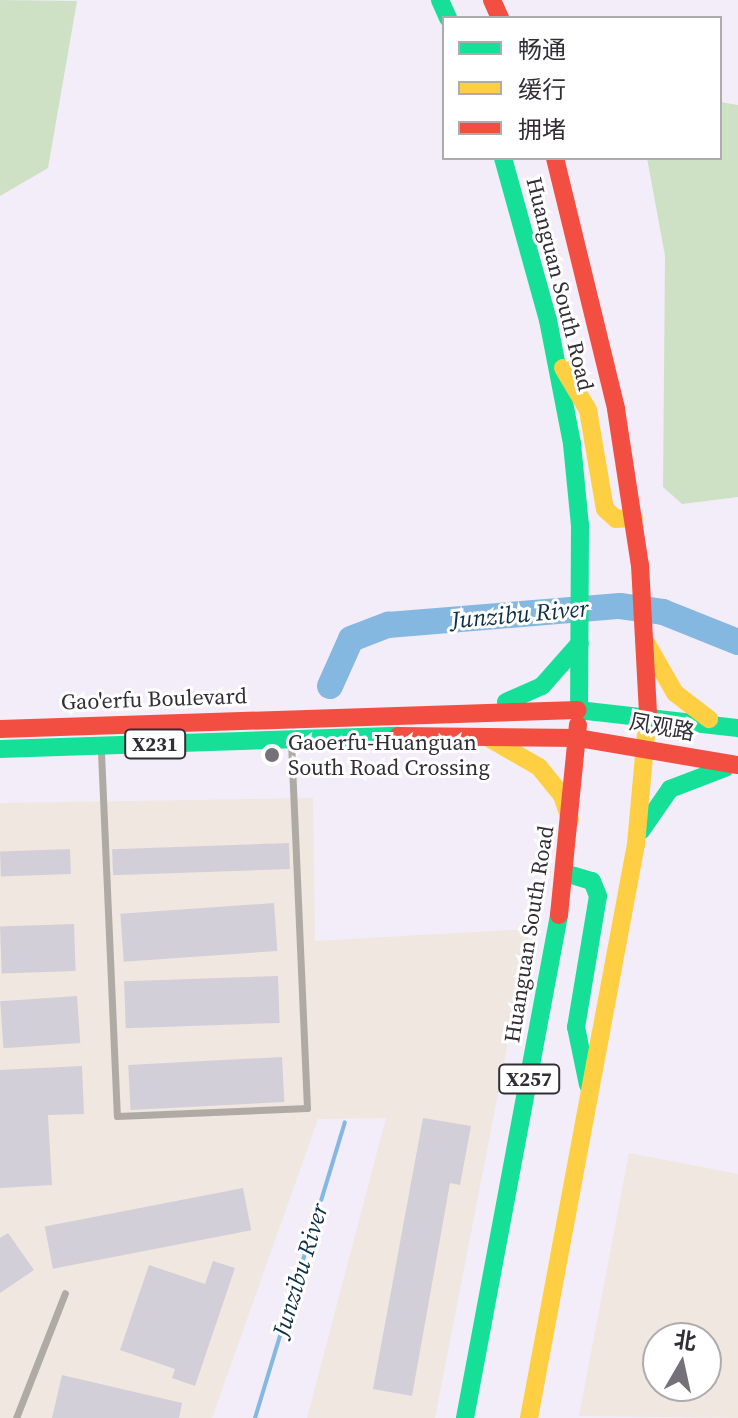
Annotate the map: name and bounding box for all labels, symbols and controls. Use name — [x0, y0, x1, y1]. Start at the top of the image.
legend — [442, 16, 722, 160]
text: 畅通 — [518, 33, 566, 66]
text: 缓行 — [518, 73, 566, 106]
text: 拥堵 — [518, 113, 566, 146]
street label: Huanguan South Road — [521, 174, 599, 394]
water label: Junzibu River — [450, 594, 590, 634]
street label: Gao'erfu Boulevard — [61, 683, 247, 715]
street label: 凤观路 — [627, 708, 697, 746]
road number: X231 — [123, 728, 187, 760]
place label: Gaoerfu-Huanguan South Road Crossing — [288, 729, 490, 780]
marker: Gaoerfu-Huanguan South Road Crossing — [263, 746, 281, 764]
street label: Huanguan South Road — [499, 824, 559, 1044]
road number: X257 — [497, 1063, 561, 1095]
water label: Junzibu River — [266, 1200, 334, 1340]
north arrow — [642, 1322, 722, 1402]
text: 北 — [672, 1324, 699, 1357]

